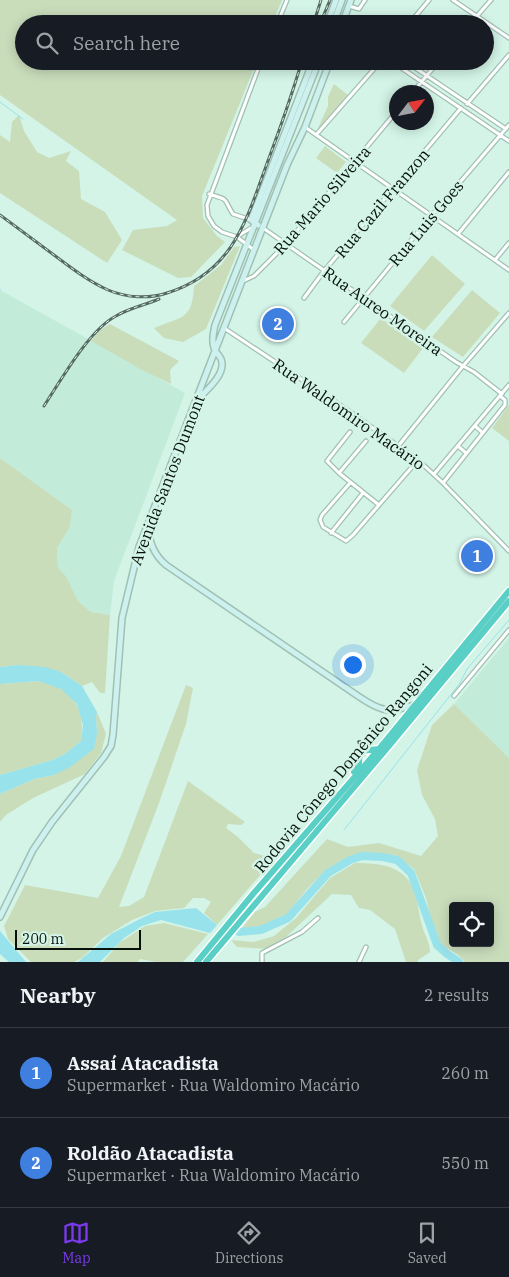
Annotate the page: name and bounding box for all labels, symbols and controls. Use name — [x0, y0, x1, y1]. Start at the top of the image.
search box — [15, 15, 494, 70]
icon: search — [33, 29, 61, 57]
text: Search here — [73, 31, 180, 55]
north arrow — [389, 85, 434, 130]
street label: Rua Mario Silveira — [269, 141, 375, 259]
street label: Rua Cazil Franzon — [330, 144, 434, 262]
street label: Rua Luis Goes — [384, 176, 468, 270]
street label: Rua Aureo Moreira — [319, 262, 447, 360]
pin: 2 — [262, 305, 294, 343]
street label: Rua Waldomiro Macário — [269, 354, 429, 474]
street label: Avenida Santos Dumont — [125, 392, 209, 568]
pin: 1 — [461, 537, 493, 575]
your location — [340, 652, 366, 678]
street label: Rodovia Cônego Domênico Rangoni — [250, 659, 436, 877]
map controls — [449, 902, 494, 947]
button: locate — [449, 902, 494, 947]
scale bar — [15, 927, 141, 950]
text: 200 m — [22, 930, 64, 948]
text: Nearby — [20, 981, 96, 1009]
text: 2 results — [424, 985, 489, 1005]
text: Assaí Atacadista — [67, 1051, 219, 1075]
text: 1 — [31, 1063, 41, 1083]
text: 260 m — [441, 1063, 489, 1083]
text: Supermarket · Rua Waldomiro Macário — [67, 1075, 360, 1095]
text: Roldão Atacadista — [67, 1141, 234, 1165]
text: 2 — [31, 1153, 41, 1173]
text: 550 m — [441, 1153, 489, 1173]
text: Supermarket · Rua Waldomiro Macário — [67, 1165, 360, 1185]
tab: Map — [62, 1219, 91, 1267]
tab: Directions — [215, 1219, 283, 1267]
tab: Saved — [408, 1219, 447, 1267]

